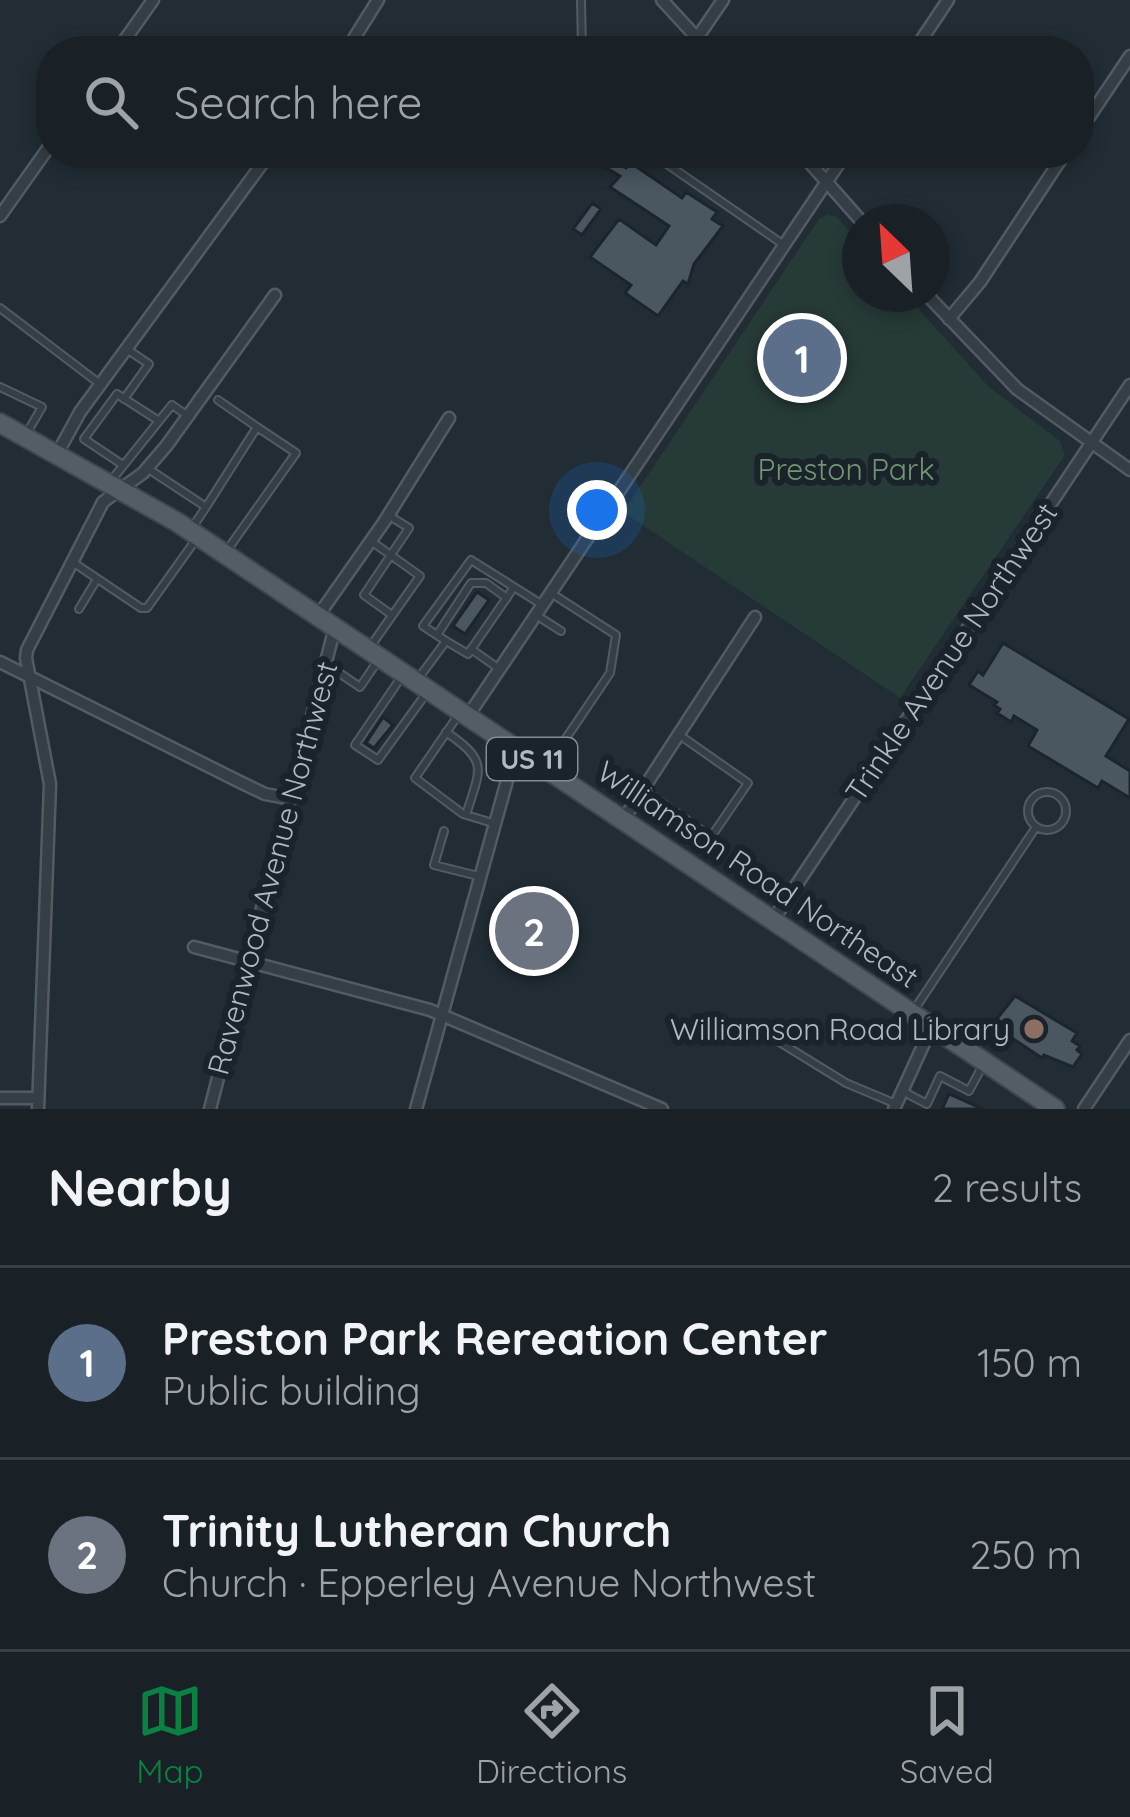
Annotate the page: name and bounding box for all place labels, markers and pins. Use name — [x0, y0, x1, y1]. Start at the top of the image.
pin: 1 — [763, 313, 841, 403]
pin: 2 — [495, 886, 573, 976]
place label: Williamson Road Library — [670, 1010, 1010, 1048]
marker: Williamson Road Library — [1021, 1016, 1047, 1042]

